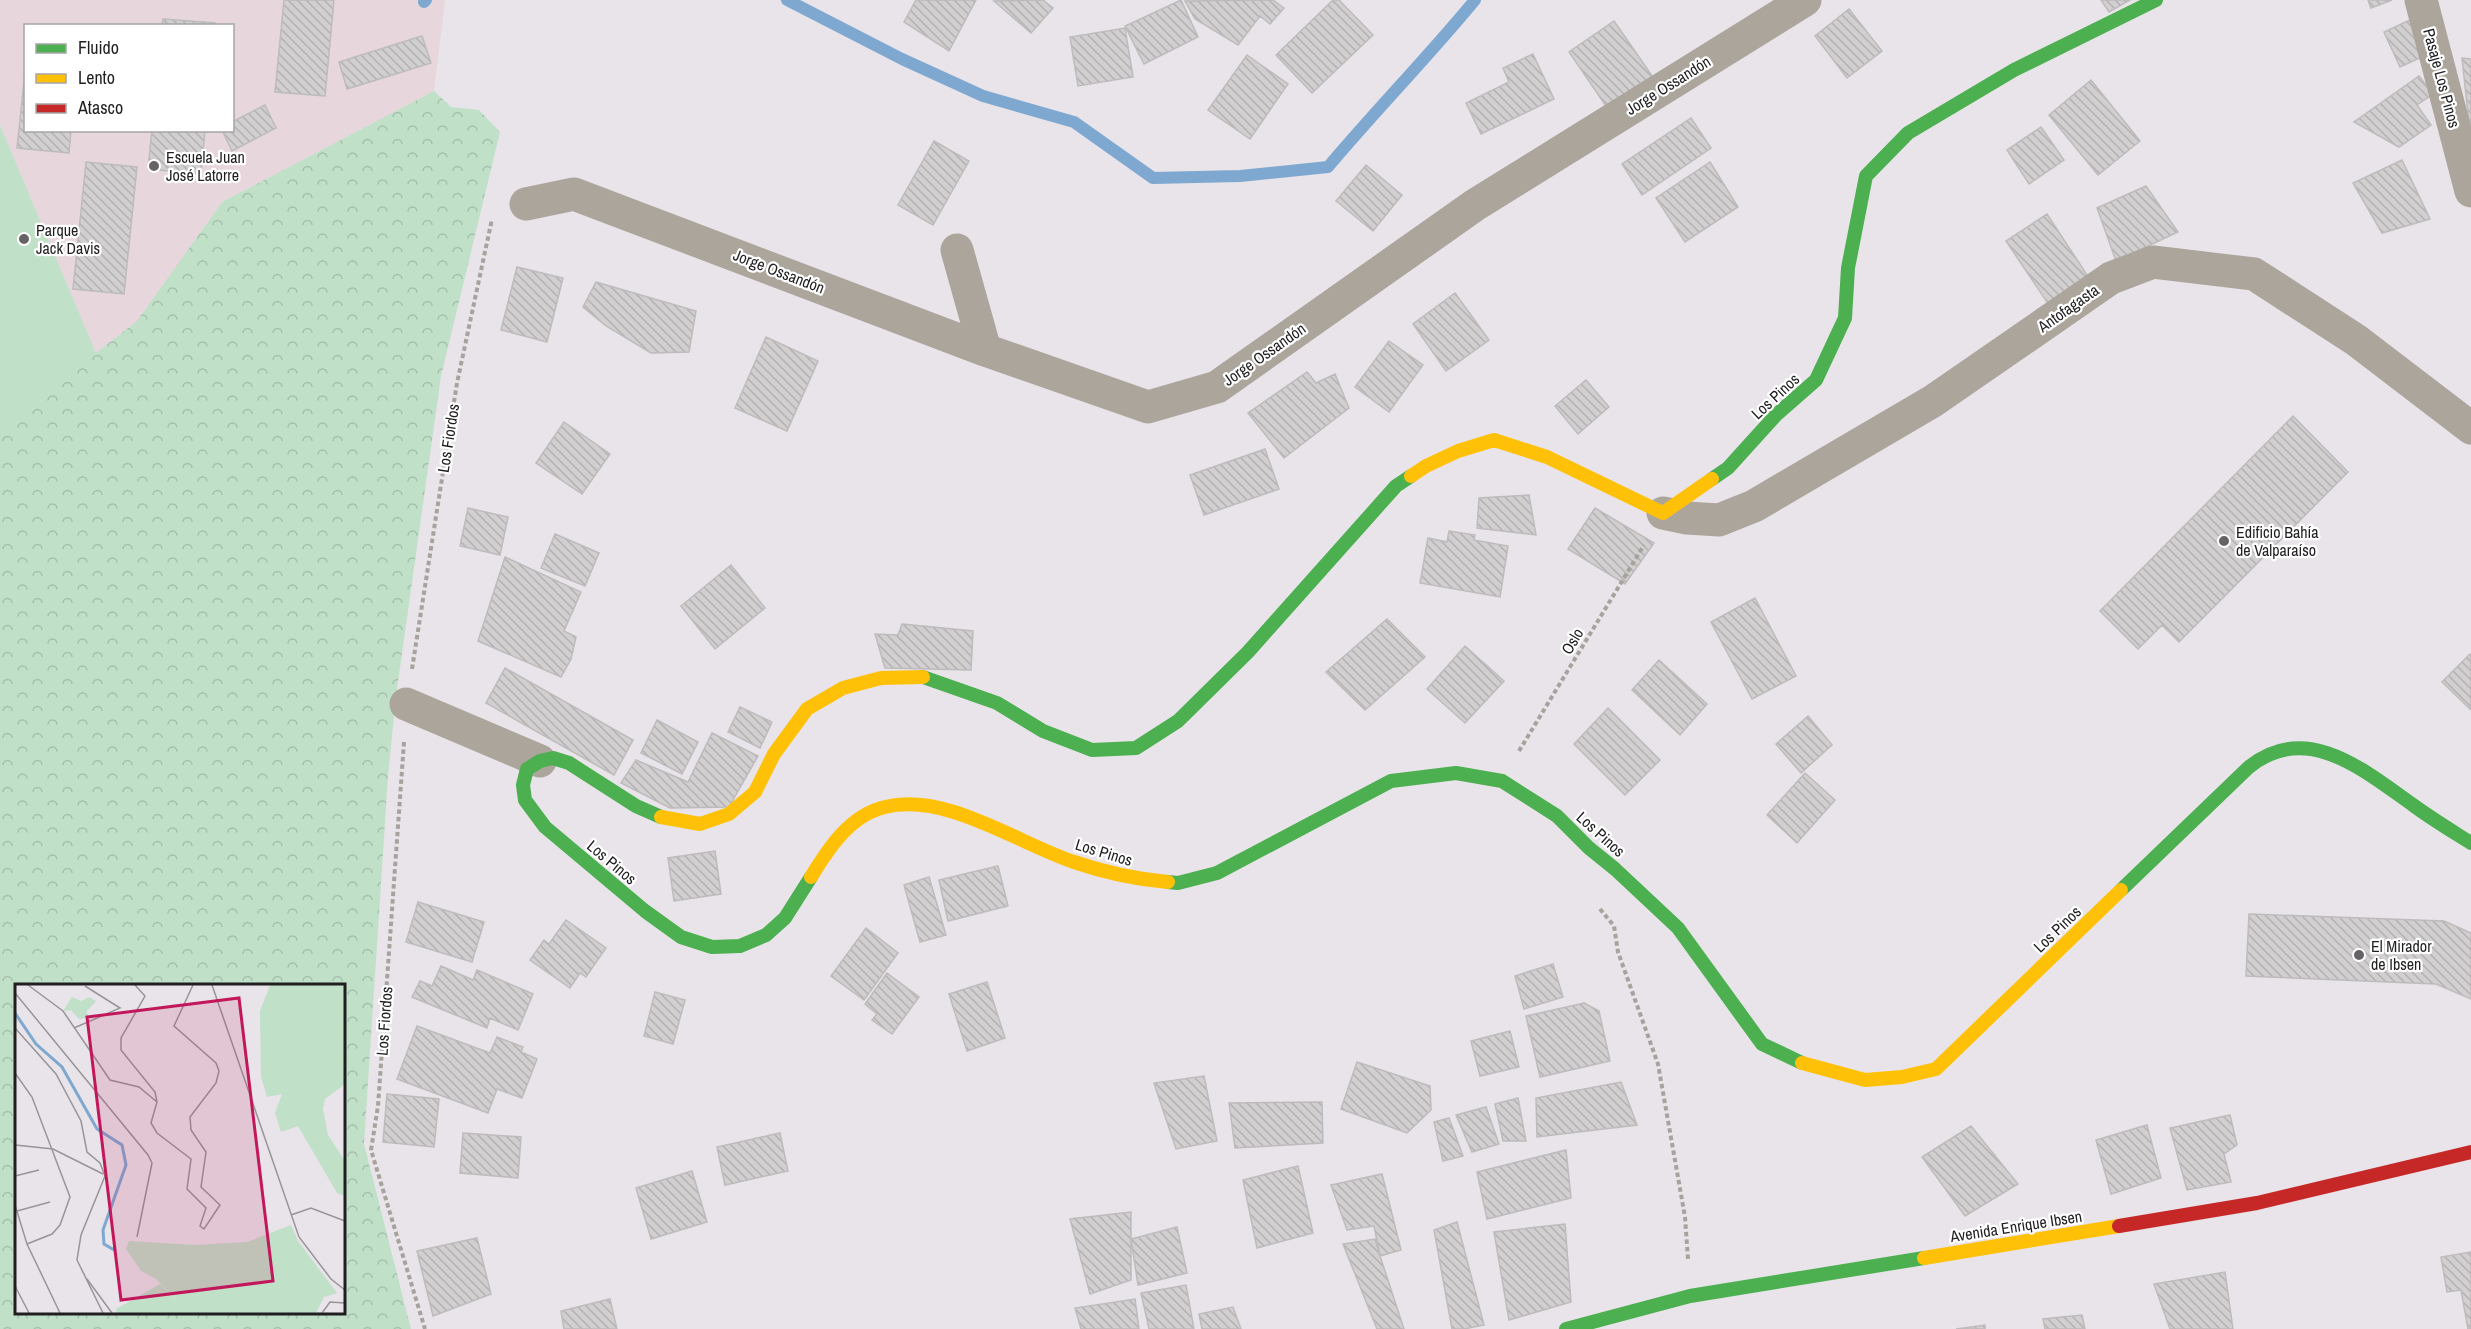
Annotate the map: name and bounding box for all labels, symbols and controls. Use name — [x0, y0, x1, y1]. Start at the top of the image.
legend — [24, 24, 234, 132]
street label: Pasaje Los Pinos — [2418, 26, 2466, 130]
text: Fluido — [78, 35, 119, 60]
street label: Jorge Ossandón — [1621, 50, 1715, 120]
text: Lento — [78, 65, 115, 90]
text: Atasco — [77, 95, 123, 120]
place label: Escuela Juan José Latorre — [166, 146, 245, 186]
marker: Escuela Juan José Latorre — [147, 159, 161, 173]
place label: Parque Jack Davis — [36, 219, 100, 259]
marker: Parque Jack Davis — [17, 232, 31, 246]
street label: Jorge Ossandón — [730, 243, 828, 299]
street label: Antofagasta — [2032, 279, 2104, 338]
street label: Jorge Ossandón — [1218, 317, 1310, 391]
street label: Los Pinos — [1746, 368, 1804, 424]
street label: Los Fiordos — [432, 402, 464, 474]
place label: Edificio Bahía de Valparaíso — [2236, 521, 2319, 561]
marker: Edificio Bahía de Valparaíso — [2217, 534, 2231, 548]
street label: Oslo — [1556, 624, 1588, 658]
street label: Los Pinos — [1572, 806, 1630, 862]
street label: Los Pinos — [1073, 833, 1135, 871]
street label: Los Pinos — [583, 835, 641, 889]
street label: Los Pinos — [2028, 901, 2086, 957]
place label: El Mirador de Ibsen — [2371, 935, 2432, 975]
marker: El Mirador de Ibsen — [2352, 948, 2366, 962]
inset map — [15, 984, 345, 1314]
street label: Los Fiordos — [371, 986, 397, 1056]
street label: Avenida Enrique Ibsen — [1947, 1205, 2084, 1247]

